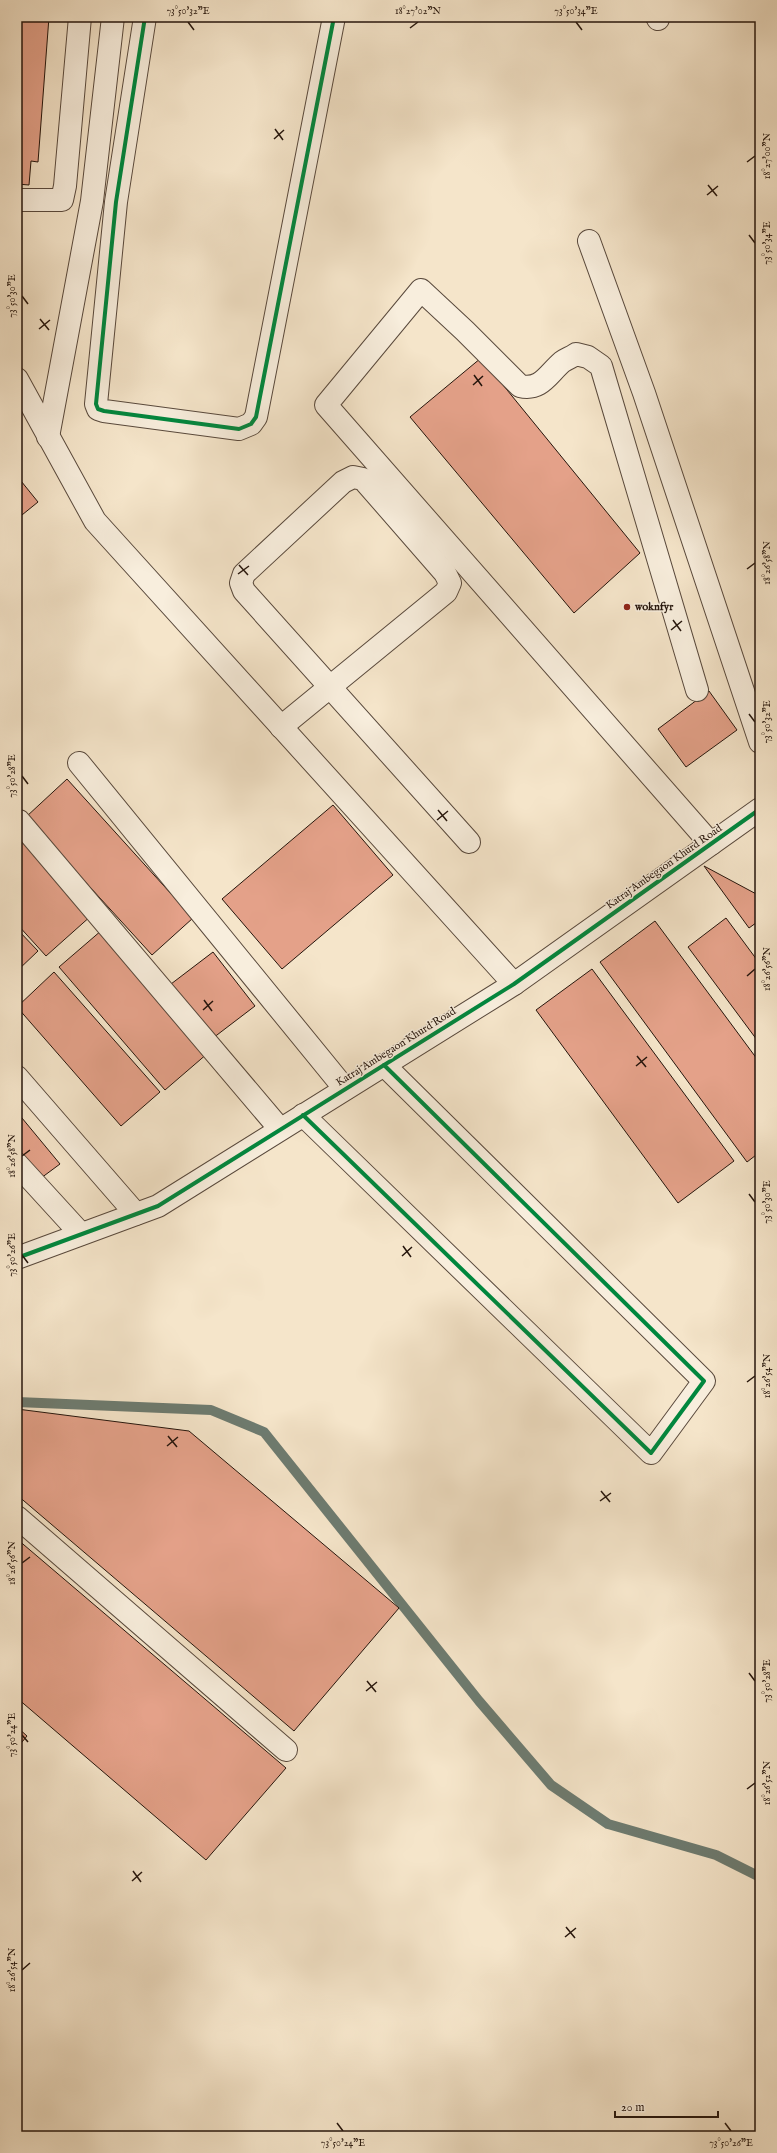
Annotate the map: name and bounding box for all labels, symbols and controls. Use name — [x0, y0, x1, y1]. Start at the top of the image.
text: 73°50'32"E — [166, 5, 210, 18]
text: 18°27'02"N — [395, 5, 441, 18]
text: 73°50'34"E — [554, 5, 598, 18]
text: 18°27'00"N — [761, 133, 774, 179]
text: 73°50'34"E — [761, 221, 774, 265]
text: 73°50'30"E — [6, 274, 19, 318]
text: 18°26'58"N — [761, 541, 774, 585]
place label: woknfyr — [634, 600, 674, 614]
marker: woknfyr — [622, 602, 632, 612]
text: 73°50'32"E — [761, 700, 774, 744]
text: 73°50'28"E — [6, 754, 19, 798]
street label: Katraj Ambegaon Khurd Road — [603, 821, 725, 912]
text: 18°26'56"N — [761, 947, 774, 991]
street label: Katraj Ambegaon Khurd Road — [334, 1004, 459, 1090]
text: 18°26'58"N — [6, 1134, 19, 1178]
text: 73°50'30"E — [761, 1180, 774, 1224]
text: 73°50'26"E — [6, 1233, 19, 1277]
text: 18°26'54"N — [761, 1353, 774, 1398]
text: 18°26'56"N — [6, 1541, 19, 1585]
text: 73°50'28"E — [761, 1659, 774, 1703]
text: 73°50'24"E — [6, 1713, 19, 1757]
text: 18°26'52"N — [761, 1760, 774, 1805]
text: 18°26'54"N — [6, 1947, 19, 1992]
scale bar — [615, 2093, 718, 2119]
text: 20 m — [621, 2100, 644, 2115]
text: 73°50'24"E — [321, 2137, 365, 2150]
text: 73°50'26"E — [709, 2137, 753, 2150]

